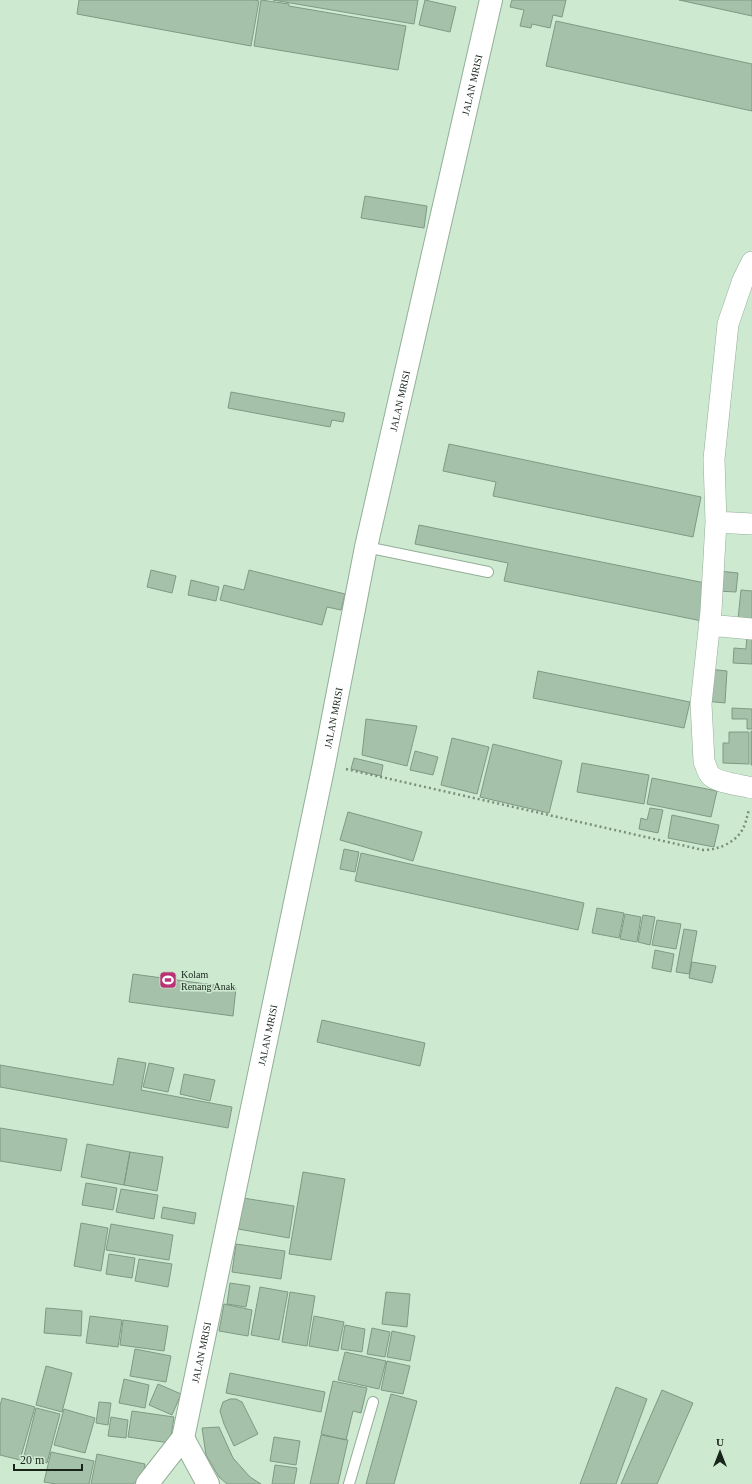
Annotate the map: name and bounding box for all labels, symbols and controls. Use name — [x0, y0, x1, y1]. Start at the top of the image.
street label: JALAN MRISI — [459, 53, 484, 116]
street label: JALAN MRISI — [387, 369, 412, 432]
street label: JALAN MRISI — [322, 686, 344, 749]
place label: Kolam Renang Anak — [181, 969, 235, 992]
sports icon: Kolam Renang Anak — [158, 970, 178, 990]
street label: JALAN MRISI — [256, 1004, 279, 1067]
street label: JALAN MRISI — [189, 1321, 213, 1384]
north arrow — [700, 1432, 740, 1472]
text: U — [716, 1436, 724, 1448]
scale bar — [14, 1446, 82, 1472]
text: 20 m — [20, 1453, 45, 1467]

